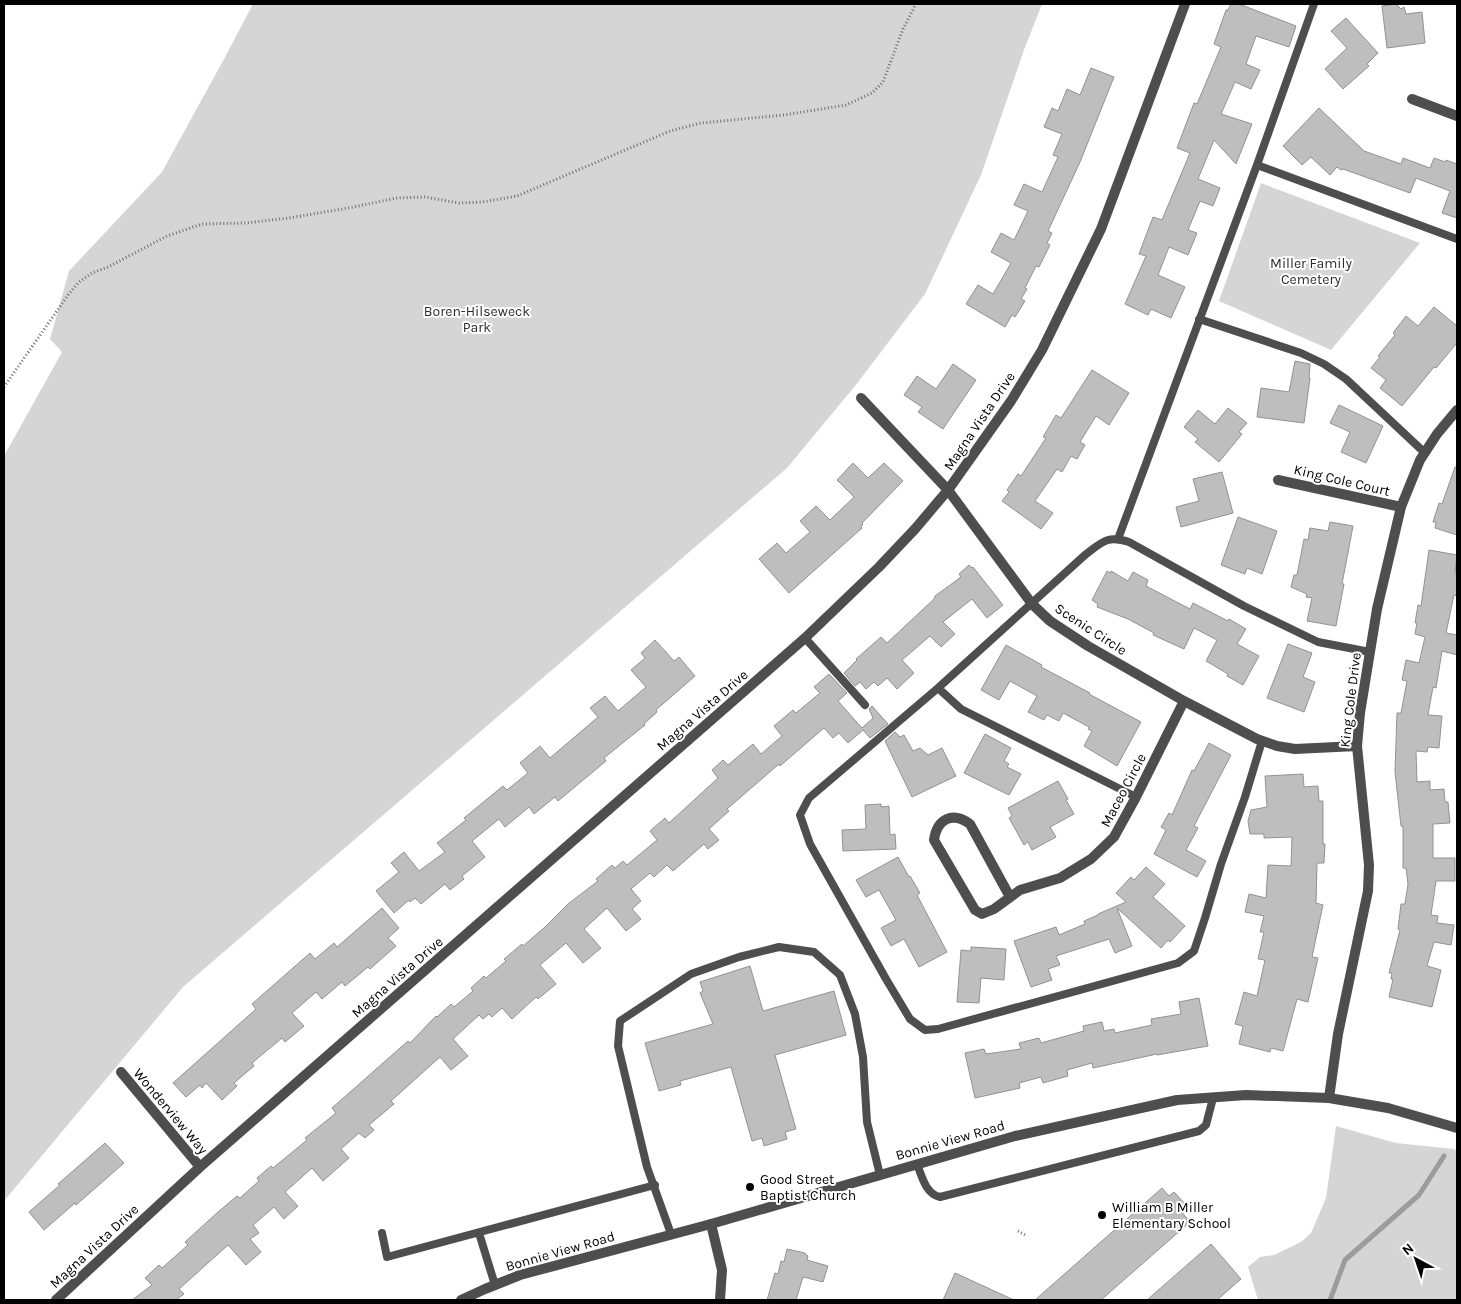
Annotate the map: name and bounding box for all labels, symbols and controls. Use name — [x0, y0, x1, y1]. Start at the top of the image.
park label: Miller Family Cemetery — [1270, 255, 1352, 288]
park label: Boren-Hilseweck Park — [424, 303, 530, 336]
street label: Magna Vista Drive — [940, 369, 1019, 474]
street label: King Cole Court — [1292, 461, 1392, 500]
street label: Scenic Circle — [1052, 600, 1130, 659]
street label: King Cole Drive — [1336, 652, 1365, 749]
street label: Magna Vista Drive — [653, 666, 751, 755]
street label: Maceo Circle — [1097, 750, 1150, 830]
street label: Magna Vista Drive — [348, 933, 446, 1022]
street label: Wonderview Way — [130, 1065, 212, 1158]
street label: Bonnie View Road — [894, 1117, 1007, 1164]
place label: Good Street Baptist Church — [760, 1171, 856, 1204]
marker: Good Street Baptist Church — [744, 1181, 756, 1193]
place label: William B Miller Elementary School — [1112, 1199, 1231, 1232]
street label: Magna Vista Drive — [46, 1201, 142, 1292]
marker: William B Miller Elementary School — [1096, 1209, 1108, 1221]
street label: Bonnie View Road — [504, 1228, 617, 1275]
north arrow — [1391, 1234, 1441, 1284]
text: N — [1399, 1240, 1417, 1259]

